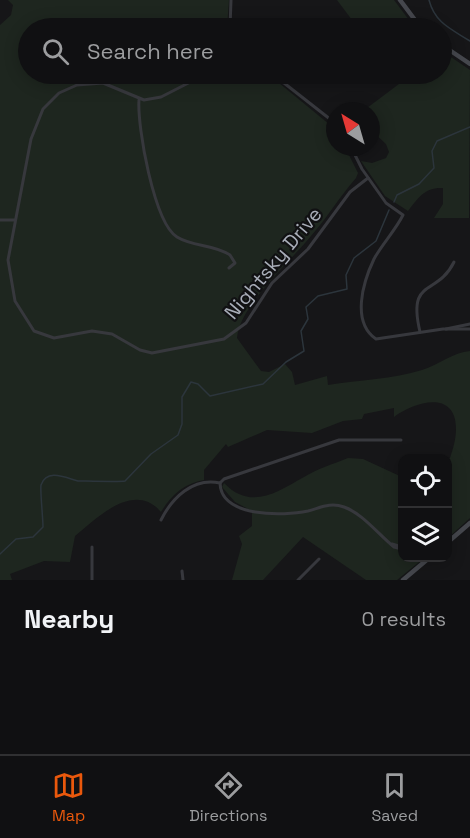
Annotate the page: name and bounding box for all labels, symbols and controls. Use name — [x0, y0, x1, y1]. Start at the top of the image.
search box — [18, 18, 452, 84]
icon: search — [39, 35, 72, 68]
text: Search here — [87, 37, 214, 65]
north arrow — [326, 102, 380, 156]
street label: Nightsky Drive — [218, 201, 328, 325]
map controls — [398, 454, 452, 562]
button: locate — [398, 454, 452, 508]
button: layers — [398, 508, 452, 562]
text: Nearby — [24, 602, 114, 636]
text: 0 results — [362, 606, 446, 632]
tab: Map — [52, 769, 85, 826]
tab: Directions — [189, 769, 268, 826]
tab: Saved — [371, 769, 418, 826]

